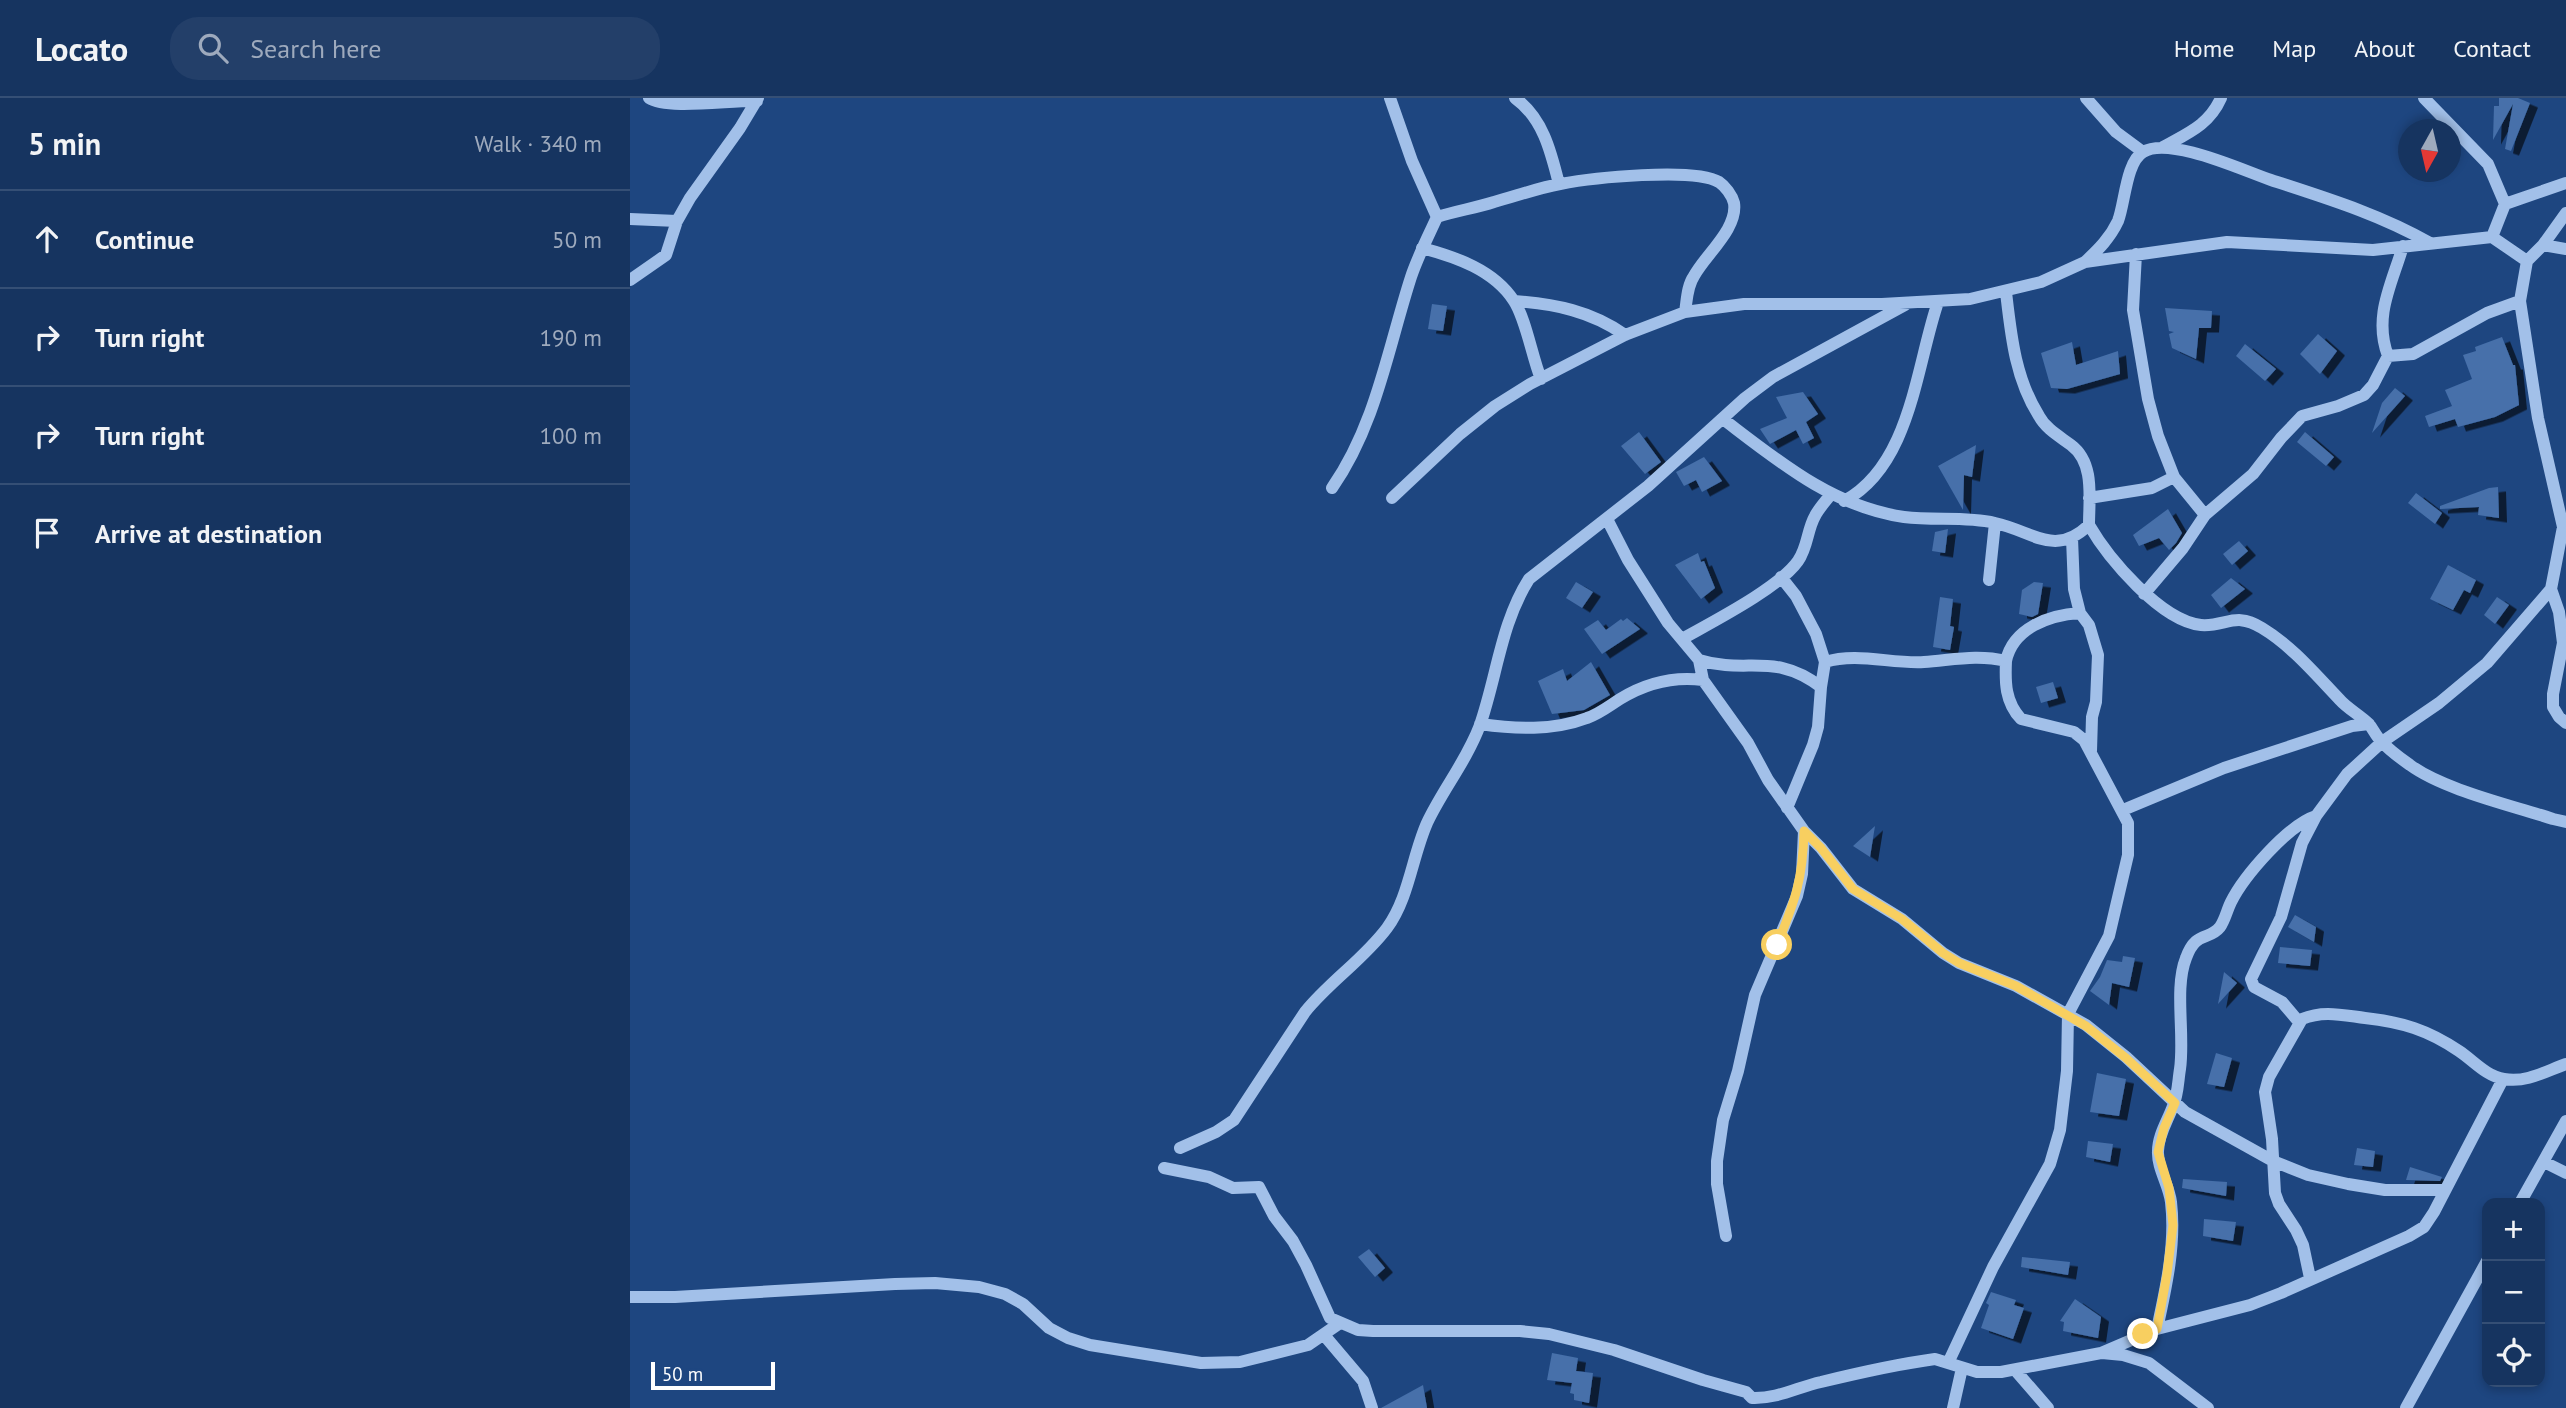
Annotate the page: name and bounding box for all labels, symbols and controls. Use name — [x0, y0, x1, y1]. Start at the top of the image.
search box — [170, 17, 660, 80]
text: Locato — [35, 27, 128, 70]
icon: search — [194, 29, 232, 67]
text: Search here — [250, 32, 381, 65]
text: Home — [2174, 33, 2234, 64]
text: Map — [2272, 33, 2316, 64]
text: About — [2354, 33, 2415, 64]
text: Contact — [2453, 33, 2531, 64]
north arrow — [2398, 119, 2461, 182]
text: 5 min — [28, 124, 101, 163]
text: Walk · 340 m — [475, 129, 602, 158]
icon: ahead — [28, 220, 66, 258]
text: Continue — [95, 223, 194, 256]
text: 50 m — [552, 225, 602, 254]
icon: right — [28, 318, 66, 356]
text: Turn right — [95, 321, 204, 354]
text: 190 m — [540, 323, 602, 352]
icon: right — [28, 416, 66, 454]
text: Turn right — [95, 419, 204, 452]
text: 100 m — [540, 421, 602, 450]
icon: arrive — [28, 514, 66, 552]
text: Arrive at destination — [95, 517, 322, 550]
route start — [1761, 929, 1792, 960]
map controls — [2482, 1198, 2545, 1387]
button: + — [2482, 1198, 2545, 1261]
button: − — [2482, 1261, 2545, 1324]
route end — [2127, 1318, 2158, 1349]
button: locate — [2482, 1324, 2545, 1387]
scale bar — [651, 1359, 775, 1391]
text: 50 m — [662, 1362, 703, 1386]

